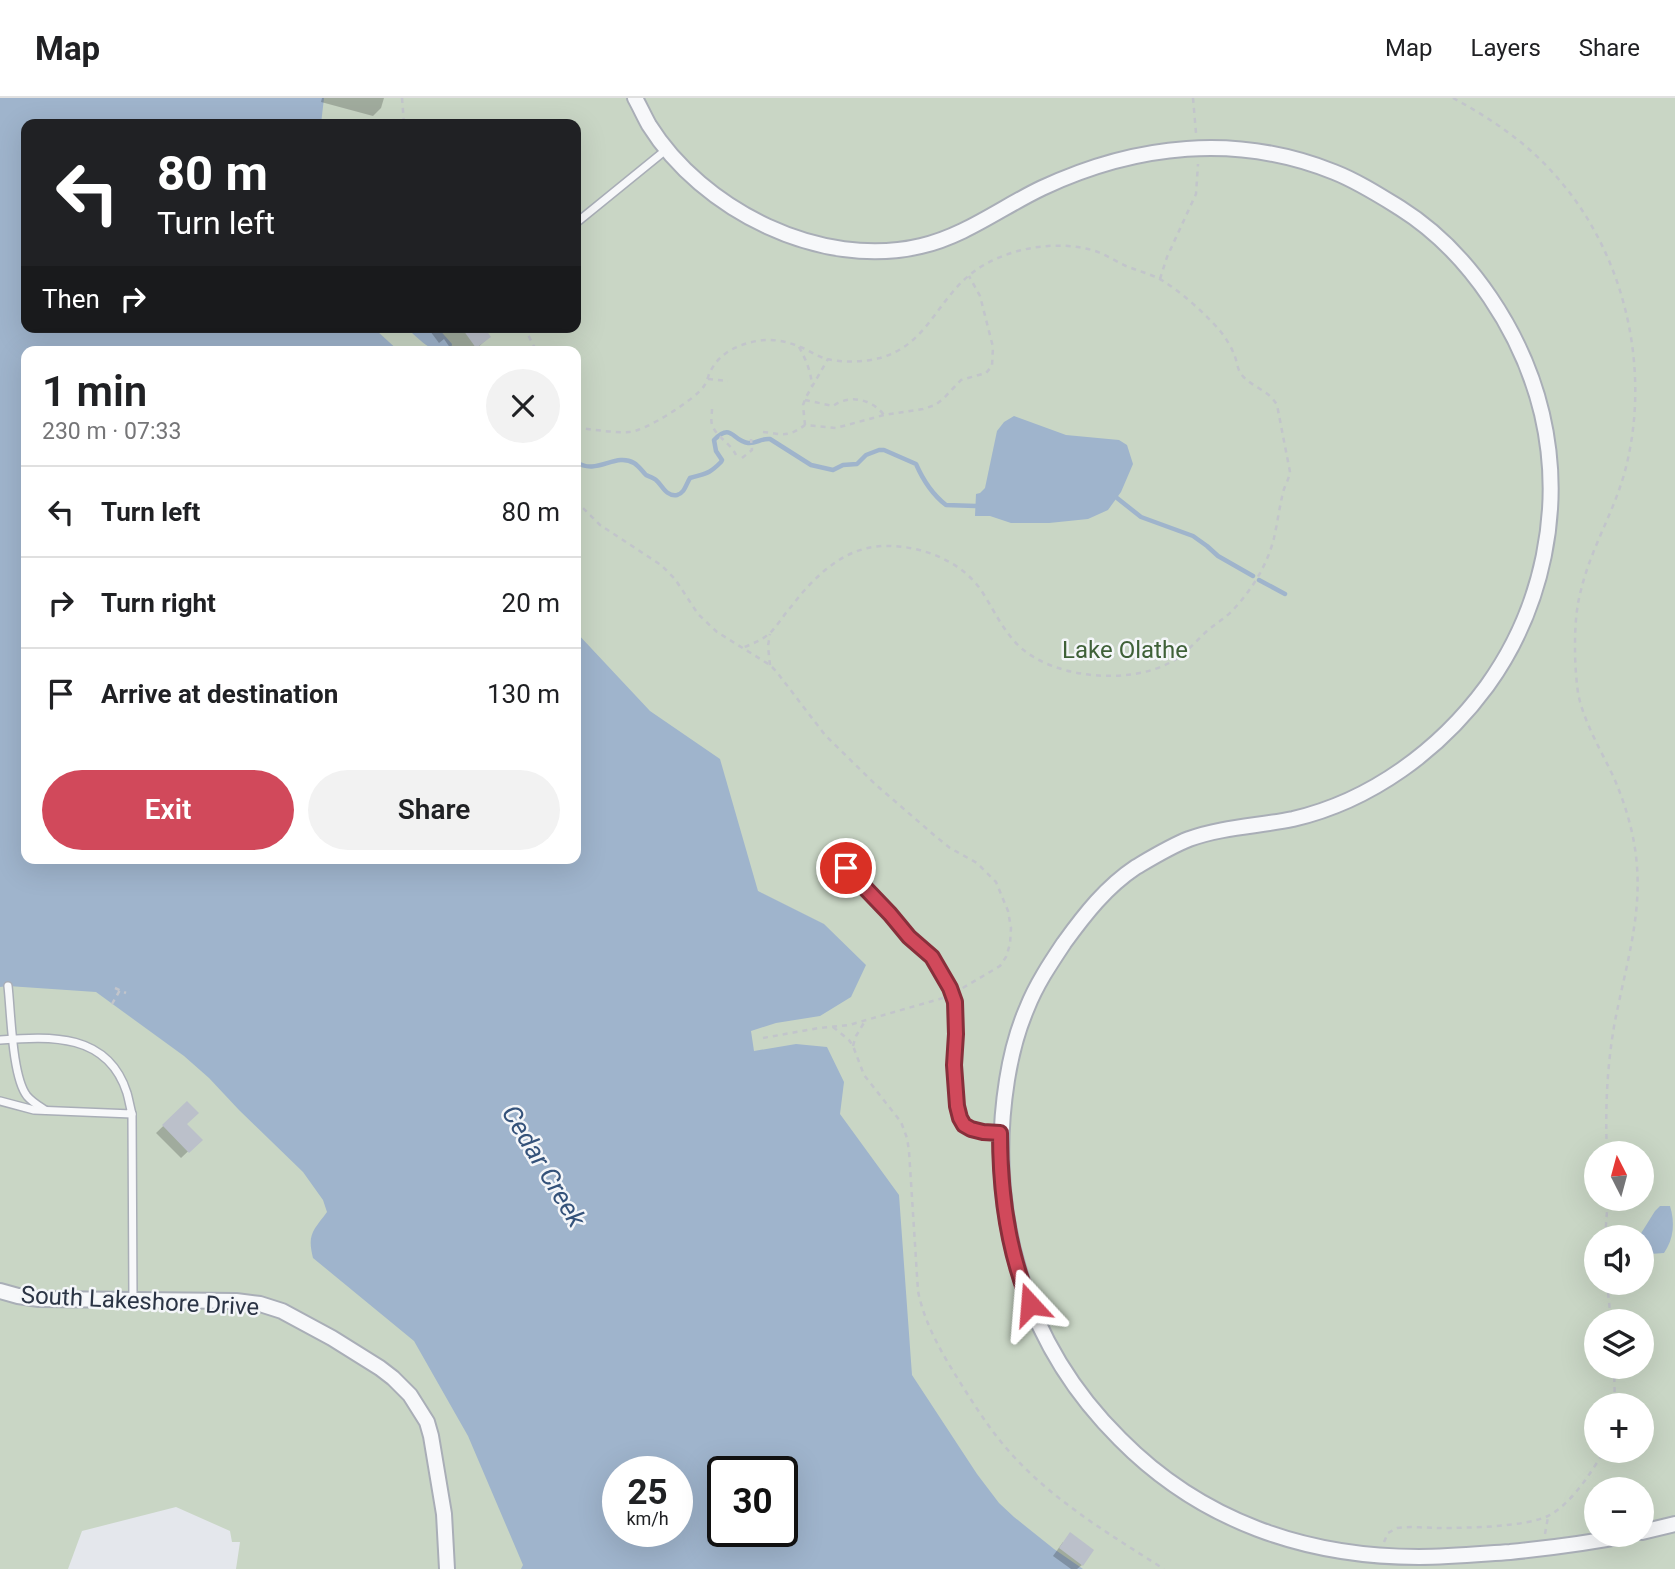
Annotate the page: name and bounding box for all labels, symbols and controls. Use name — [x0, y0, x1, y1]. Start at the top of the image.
text: Map — [35, 29, 100, 68]
text: Map — [1385, 34, 1433, 62]
text: Layers — [1471, 34, 1541, 62]
text: Share — [1579, 34, 1640, 62]
text: 80 m — [157, 145, 268, 202]
icon: left — [42, 147, 133, 238]
text: Turn left — [157, 204, 275, 242]
icon: right — [114, 280, 152, 318]
text: Then — [42, 284, 100, 314]
text: 1 min — [42, 367, 147, 416]
button: close — [486, 369, 560, 443]
text: 230 m · 07:33 — [42, 418, 181, 445]
icon: left — [42, 493, 80, 531]
text: Turn left — [101, 497, 200, 527]
text: 80 m — [502, 497, 560, 527]
icon: right — [42, 584, 80, 622]
text: Turn right — [101, 588, 216, 618]
text: 20 m — [502, 588, 560, 618]
park label: Lake Olathe — [1062, 636, 1188, 664]
icon: arrive — [42, 675, 80, 713]
text: Arrive at destination — [101, 679, 338, 709]
text: 130 m — [487, 679, 560, 709]
button: Exit — [42, 770, 294, 850]
button: Share — [308, 770, 560, 850]
pin — [816, 838, 876, 898]
icon: arrive — [827, 849, 865, 887]
water label: Cedar Creek — [496, 1100, 593, 1233]
north arrow — [1584, 1141, 1654, 1211]
map controls — [1584, 1141, 1654, 1547]
button: sound — [1584, 1225, 1654, 1295]
position arrow — [993, 1267, 1067, 1341]
street label: South Lakeshore Drive — [20, 1281, 260, 1321]
button: layers — [1584, 1309, 1654, 1379]
button: + — [1584, 1393, 1654, 1463]
speed limit sign: 30 — [707, 1456, 798, 1547]
text: 25 — [627, 1472, 668, 1513]
button: − — [1584, 1477, 1654, 1547]
text: km/h — [626, 1508, 669, 1529]

